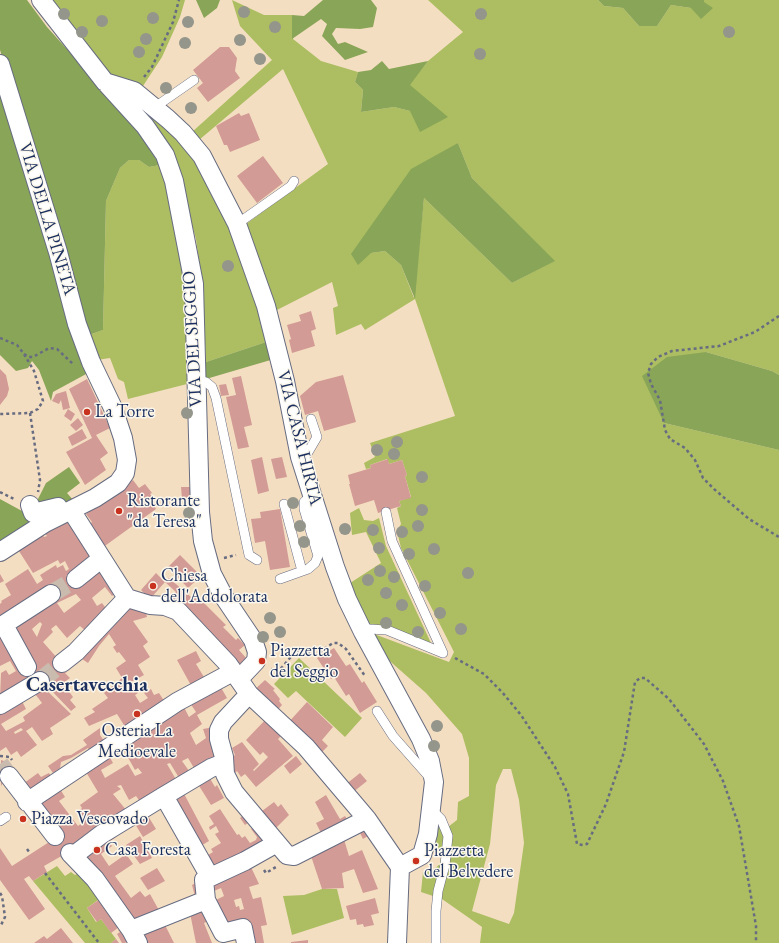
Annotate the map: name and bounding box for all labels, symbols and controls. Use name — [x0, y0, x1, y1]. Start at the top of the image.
street label: VIA DELLA PINETA — [13, 140, 81, 298]
street label: VIA DEL SEGGIO — [179, 270, 207, 408]
street label: VIA CASA HIRTA — [272, 368, 326, 508]
place label: La Torre — [95, 401, 154, 423]
marker: La Torre — [82, 407, 92, 417]
place label: Ristorante "da Teresa" — [127, 490, 202, 532]
marker: Ristorante "da Teresa" — [114, 506, 124, 516]
place label: Chiesa dell'Addolorata — [161, 565, 268, 608]
marker: Chiesa dell'Addolorata — [148, 581, 158, 591]
place label: Piazzetta del Seggio — [270, 640, 338, 682]
marker: Piazzetta del Seggio — [257, 656, 267, 666]
district label: Casertavecchia — [26, 674, 148, 698]
marker: Osteria La Medioevale — [132, 709, 142, 719]
place label: Osteria La Medioevale — [98, 720, 176, 762]
place label: Piazza Vescovado — [31, 808, 148, 830]
marker: Piazza Vescovado — [18, 814, 28, 824]
place label: Casa Foresta — [105, 839, 191, 861]
place label: Piazzetta del Belvedere — [424, 840, 513, 882]
marker: Casa Foresta — [92, 845, 102, 855]
marker: Piazzetta del Belvedere — [411, 856, 421, 866]

